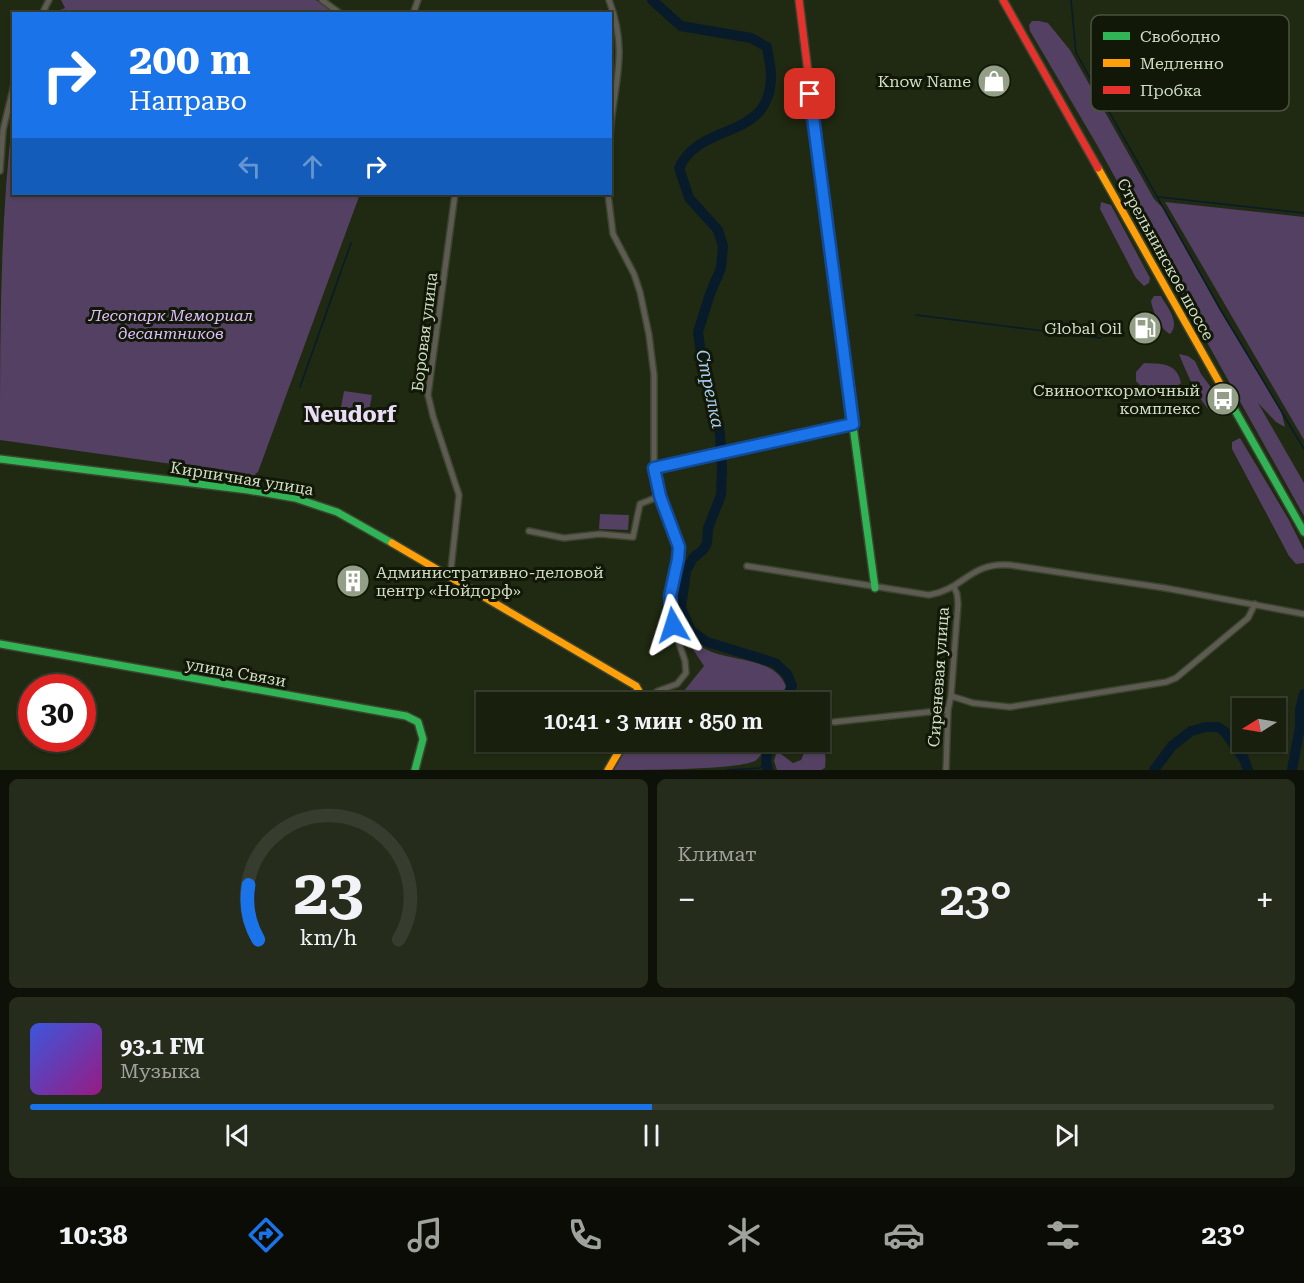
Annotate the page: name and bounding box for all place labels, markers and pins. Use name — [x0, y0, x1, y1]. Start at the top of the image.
shop icon: Know Name — [976, 63, 1012, 99]
pin — [784, 68, 835, 119]
place label: Know Name — [878, 72, 971, 91]
fuel station icon: Global Oil — [1127, 310, 1163, 346]
place label: Global Oil — [1044, 319, 1122, 338]
place label: Свинооткормочный комплекс — [1033, 381, 1200, 418]
bus stop icon: Свинооткормочный комплекс — [1205, 381, 1241, 417]
building icon: Административно-деловой центр «Нойдорф» — [335, 563, 371, 599]
place label: Административно-деловой центр «Нойдорф» — [376, 563, 604, 600]

